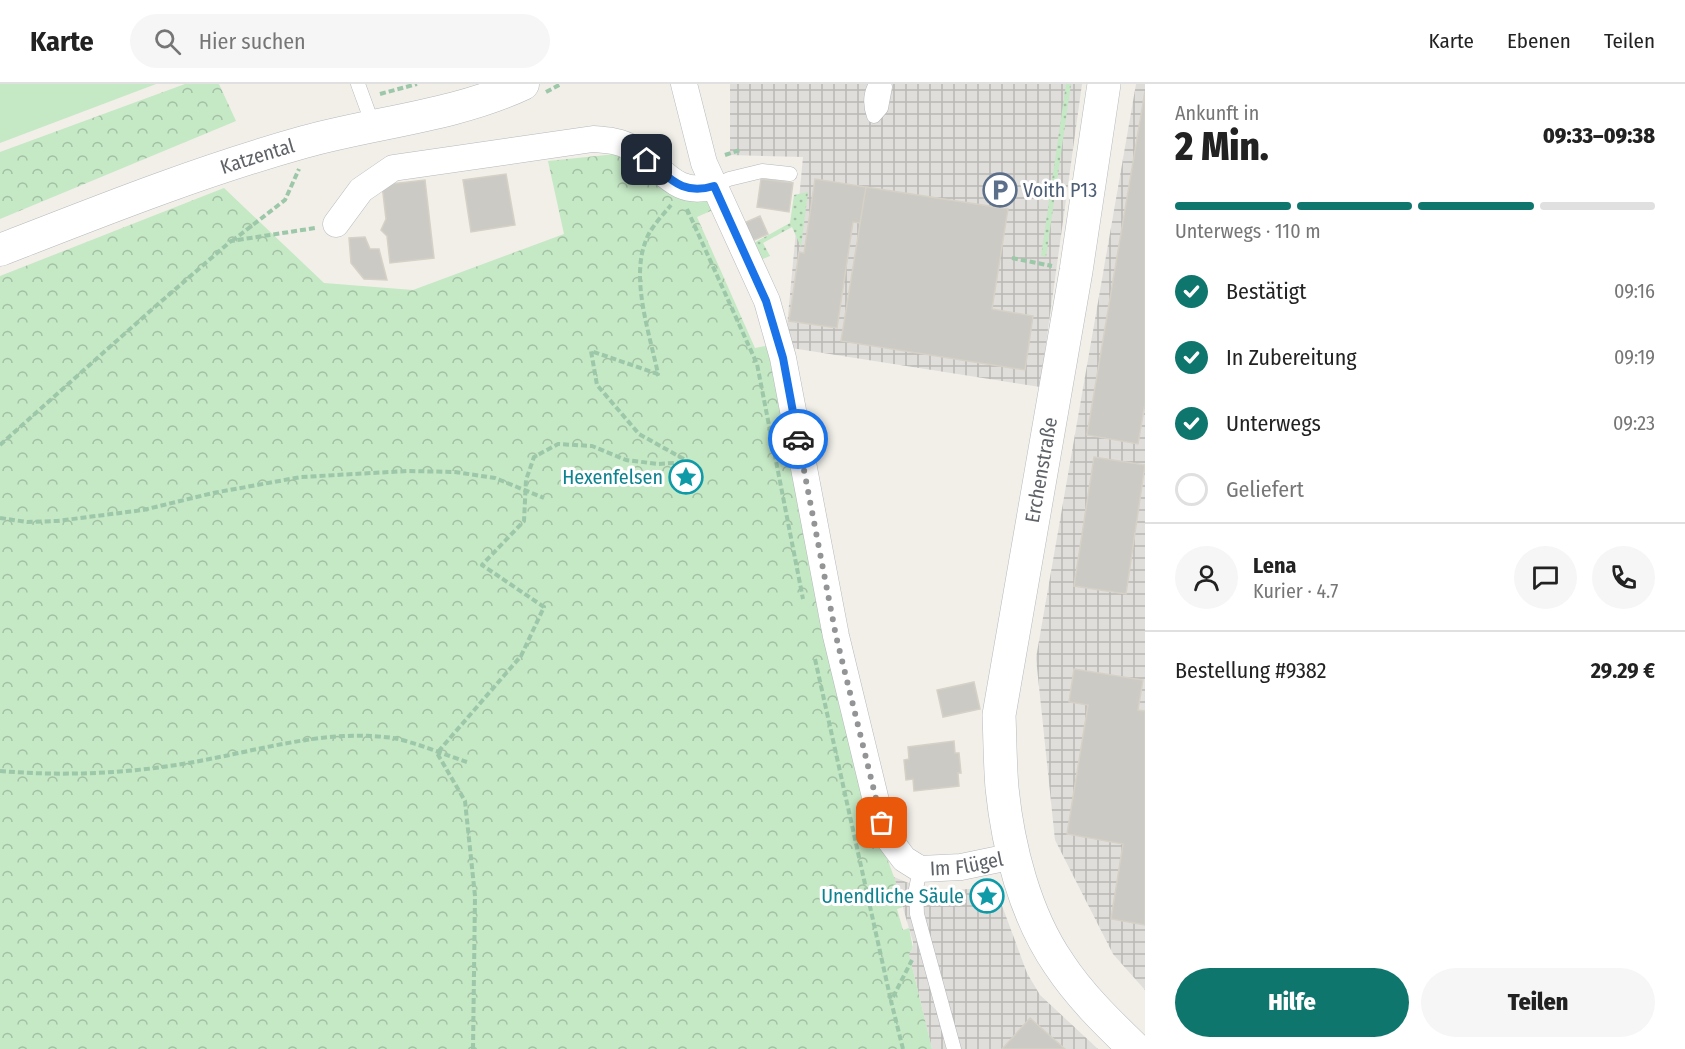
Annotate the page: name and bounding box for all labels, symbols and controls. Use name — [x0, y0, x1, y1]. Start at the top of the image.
search box — [130, 14, 550, 68]
text: Karte — [30, 25, 94, 58]
icon: search — [151, 25, 184, 58]
text: Hier suchen — [199, 28, 306, 55]
text: Karte — [1428, 28, 1474, 54]
text: Ebenen — [1507, 28, 1571, 54]
text: Teilen — [1604, 28, 1655, 54]
text: Ankunft in — [1175, 101, 1259, 125]
text: 09:33–09:38 — [1543, 122, 1655, 149]
text: 2 Min. — [1175, 124, 1269, 170]
street label: Katzental — [217, 133, 297, 179]
pin — [621, 134, 672, 185]
icon: home — [630, 143, 663, 176]
parking icon: Voith P13 — [982, 172, 1018, 208]
place label: Voith P13 — [1023, 178, 1097, 202]
text: Unterwegs · 110 m — [1175, 219, 1321, 243]
icon: check — [1175, 275, 1208, 308]
text: Bestätigt — [1226, 278, 1306, 305]
text: 09:16 — [1614, 279, 1655, 303]
icon: check — [1175, 341, 1208, 374]
text: In Zubereitung — [1226, 344, 1357, 371]
text: 09:19 — [1614, 345, 1655, 369]
icon: check — [1175, 407, 1208, 440]
courier — [768, 409, 828, 469]
text: Unterwegs — [1226, 410, 1321, 437]
text: 09:23 — [1613, 411, 1655, 435]
street label: Erchenstraße — [1020, 415, 1062, 525]
icon: car — [782, 423, 815, 456]
place icon: Hexenfelsen — [668, 459, 704, 495]
place label: Hexenfelsen — [562, 465, 663, 489]
text: Geliefert — [1226, 476, 1304, 503]
button: person — [1175, 546, 1238, 609]
button: chat — [1514, 546, 1577, 609]
button: phone — [1592, 546, 1655, 609]
text: Lena — [1253, 552, 1296, 579]
text: Kurier · 4.7 — [1253, 579, 1338, 603]
text: Bestellung #9382 — [1175, 657, 1326, 684]
text: 29.29 € — [1591, 657, 1655, 684]
pin — [856, 797, 907, 848]
icon: bag — [865, 806, 898, 839]
street label: Im Flügel — [929, 847, 1005, 881]
place icon: Unendliche Säule — [969, 878, 1005, 914]
place label: Unendliche Säule — [821, 884, 964, 908]
button: Hilfe — [1175, 968, 1409, 1037]
button: Teilen — [1421, 968, 1655, 1037]

